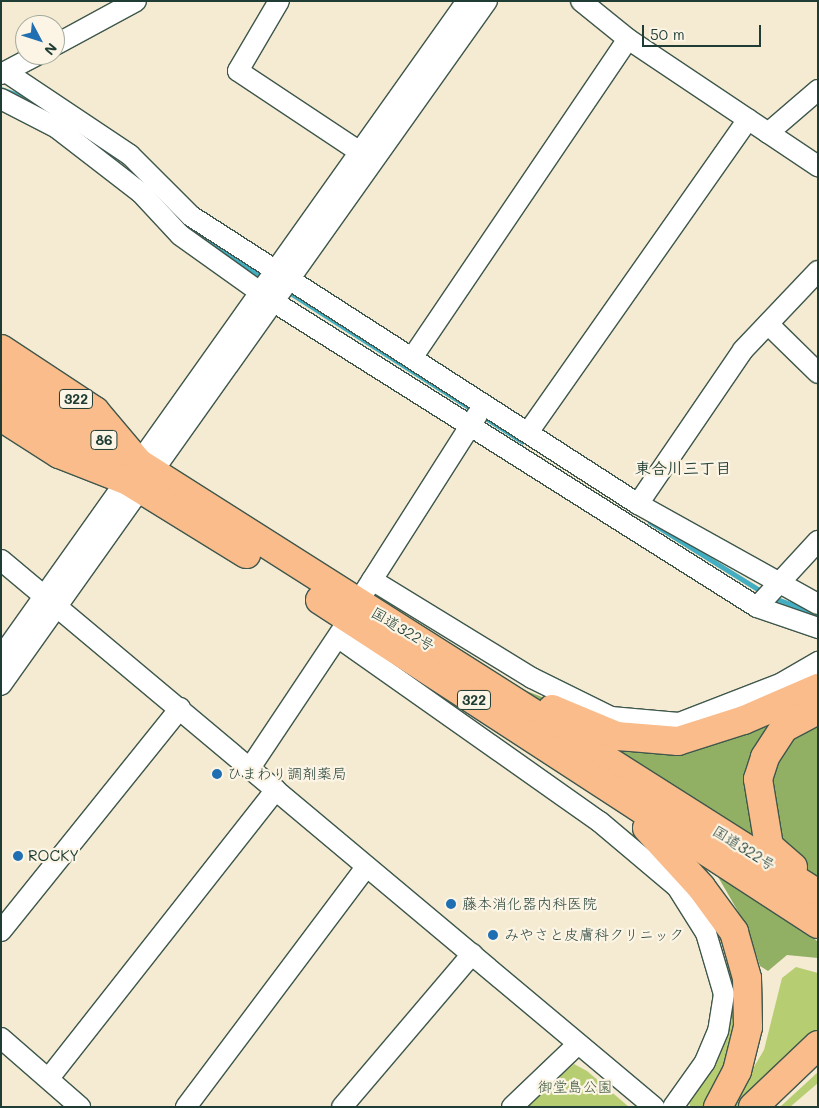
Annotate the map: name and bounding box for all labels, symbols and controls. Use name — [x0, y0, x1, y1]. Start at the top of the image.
north arrow — [15, 15, 65, 65]
scale bar — [644, 15, 763, 47]
text: 50 m — [650, 24, 685, 44]
text: N — [40, 39, 62, 59]
road number: 322 — [58, 388, 94, 410]
road number: 86 — [90, 428, 118, 452]
district label: 東合川三丁目 — [635, 458, 731, 478]
street label: 国道322号 — [368, 603, 438, 655]
road number: 322 — [456, 688, 492, 712]
place label: ひまわり調剤薬局 — [227, 765, 347, 783]
marker: ひまわり調剤薬局 — [211, 768, 223, 780]
street label: 国道322号 — [709, 822, 779, 874]
place label: ROCKY — [28, 847, 79, 865]
marker: ROCKY — [12, 850, 24, 862]
place label: 藤本消化器内科医院 — [462, 895, 597, 913]
marker: 藤本消化器内科医院 — [444, 897, 458, 911]
place label: みやさと皮膚科クリニック — [504, 926, 684, 944]
marker: みやさと皮膚科クリニック — [486, 928, 500, 942]
park label: 御堂島公園 — [538, 1078, 612, 1096]

